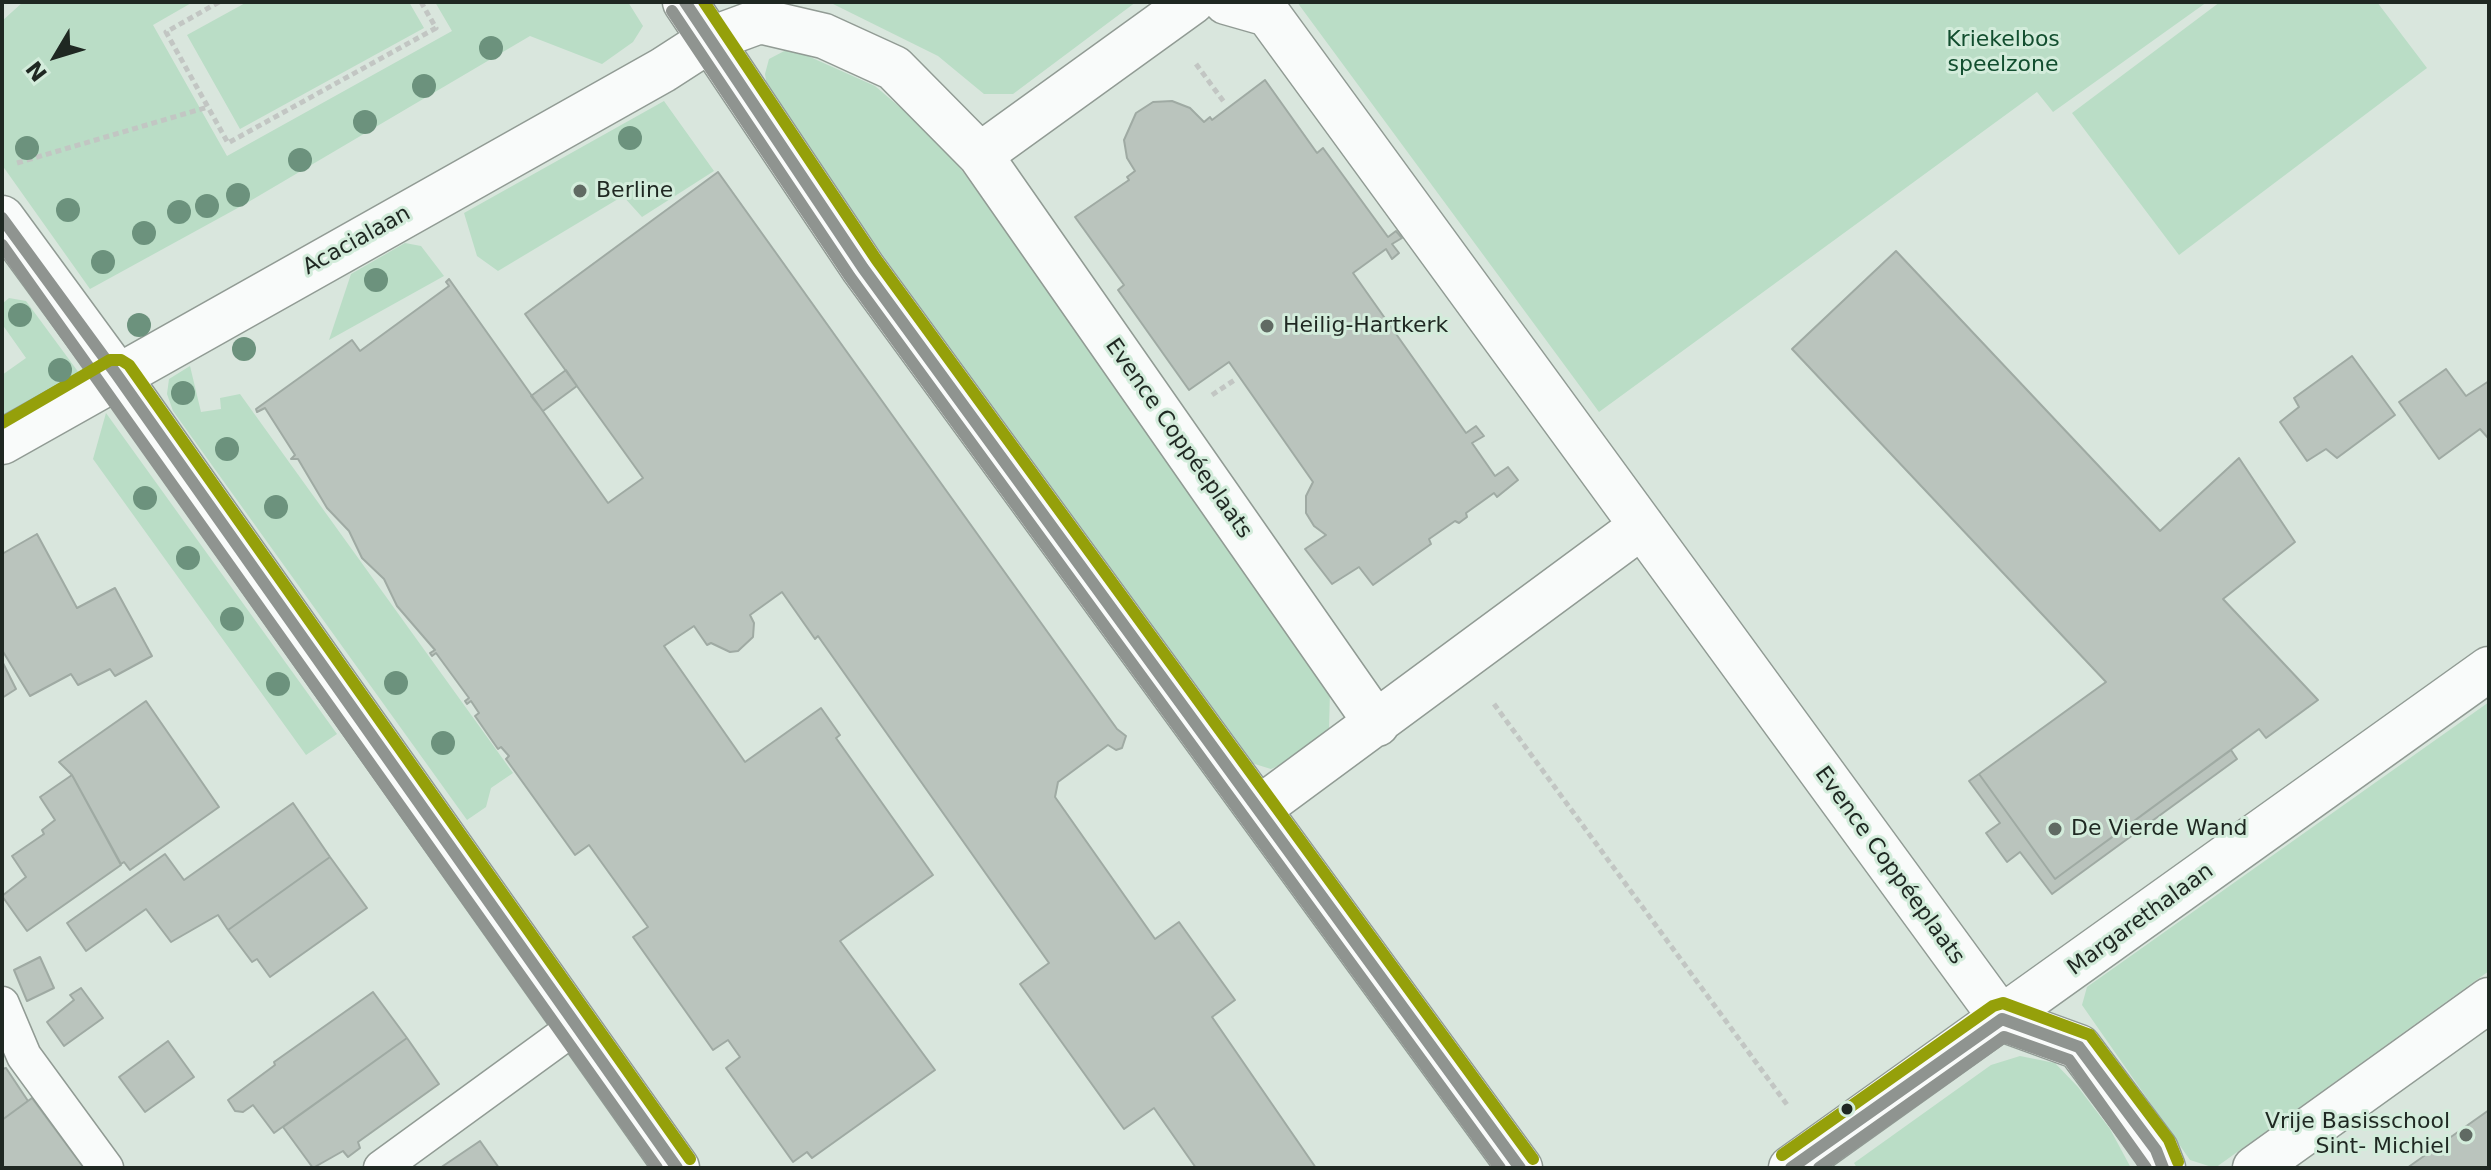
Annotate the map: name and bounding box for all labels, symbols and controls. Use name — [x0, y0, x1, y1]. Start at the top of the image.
north arrow — [16, 16, 96, 96]
park label: Kriekelbos speelzone — [1946, 27, 2060, 78]
text: N — [21, 56, 52, 86]
place label: Berline — [596, 178, 673, 204]
marker: Berline — [571, 182, 589, 200]
street label: Acacialaan — [299, 201, 415, 281]
place label: Heilig-Hartkerk — [1283, 313, 1448, 339]
marker: Heilig-Hartkerk — [1258, 317, 1276, 335]
street label: Evence Coppéeplaats — [1099, 334, 1257, 544]
street label: Evence Coppéeplaats — [1808, 762, 1970, 970]
place label: De Vierde Wand — [2071, 816, 2248, 842]
marker: De Vierde Wand — [2046, 820, 2064, 838]
street label: Margarethalaan — [2063, 858, 2219, 982]
unlabelled marker — [1839, 1101, 1855, 1117]
place label: Vrije Basisschool Sint- Michiel — [2265, 1109, 2450, 1160]
marker: Vrije Basisschool Sint- Michiel — [2457, 1126, 2475, 1144]

